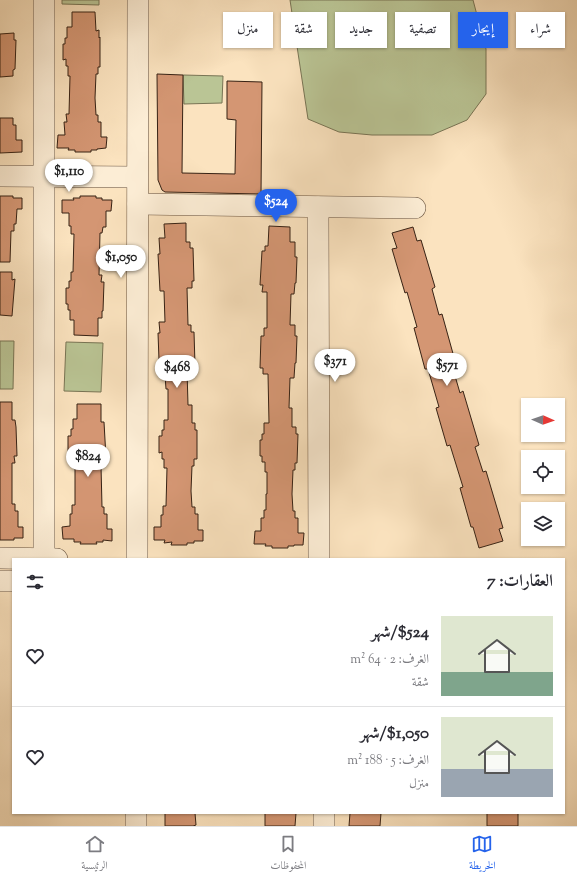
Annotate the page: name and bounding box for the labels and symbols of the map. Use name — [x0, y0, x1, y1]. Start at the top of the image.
pin: $1,110 — [36, 159, 102, 193]
pin: $524 — [252, 189, 300, 223]
pin: $1,050 — [88, 245, 154, 279]
pin: $371 — [311, 349, 359, 383]
pin: $571 — [423, 353, 471, 387]
pin: $468 — [153, 355, 201, 389]
north arrow — [521, 398, 565, 442]
pin: $824 — [64, 444, 112, 478]

